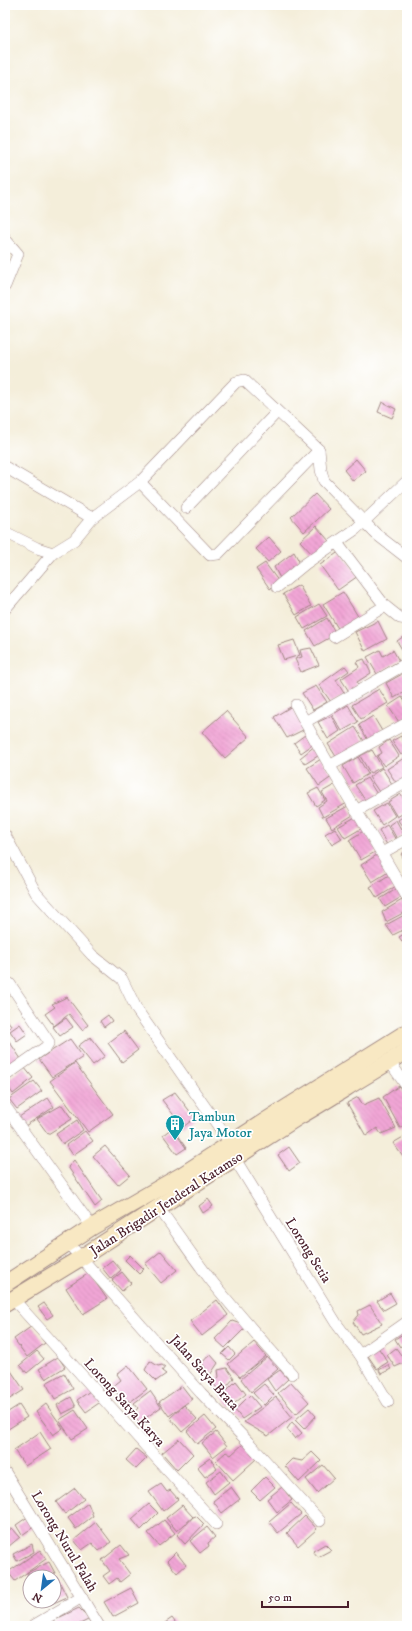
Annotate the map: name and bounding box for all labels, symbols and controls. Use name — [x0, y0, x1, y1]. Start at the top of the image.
place label: Tambun Jaya Motor — [187, 1108, 252, 1142]
building icon: Tambun Jaya Motor — [164, 1113, 186, 1141]
street label: Jalan Brigadir Jenderal Katamso — [85, 1148, 247, 1261]
street label: Lorong Setia — [281, 1215, 335, 1286]
street label: Jalan Satya Brata — [164, 1330, 243, 1414]
street label: Lorong Satya Karya — [80, 1355, 169, 1451]
street label: Lorong Nurul Falah — [27, 1488, 102, 1596]
north arrow — [22, 1569, 62, 1609]
scale bar — [262, 1583, 348, 1609]
text: N — [30, 1589, 45, 1605]
text: 50 m — [268, 1590, 292, 1605]

